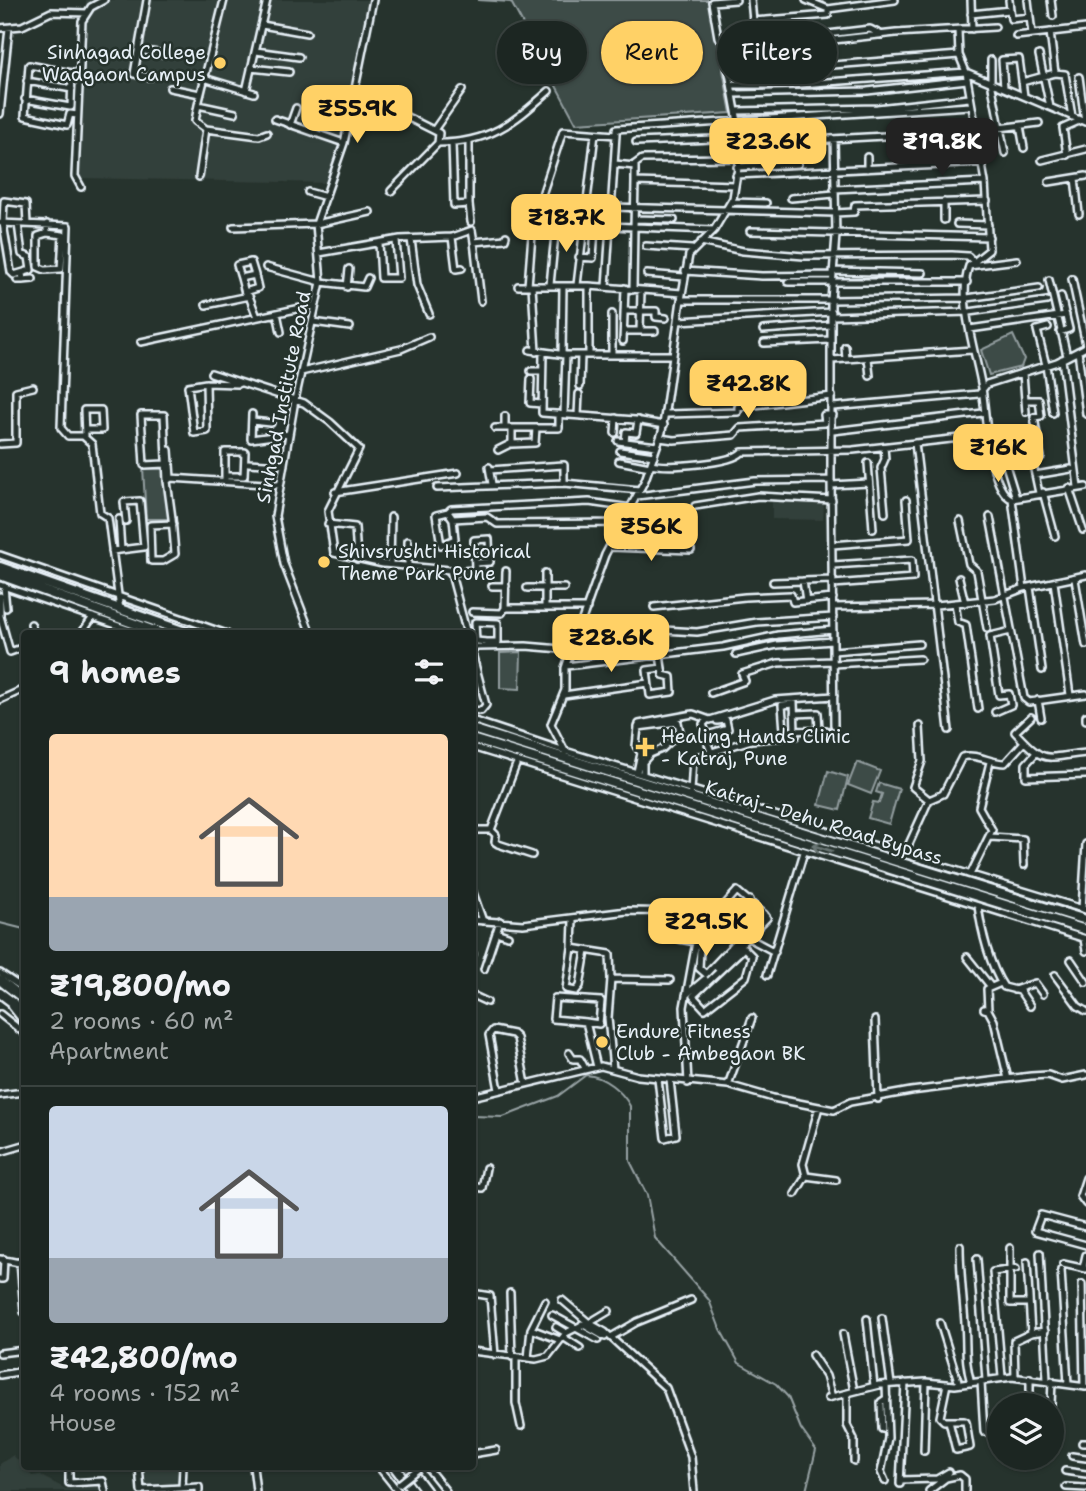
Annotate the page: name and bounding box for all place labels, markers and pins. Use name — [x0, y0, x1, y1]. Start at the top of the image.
place label: Sinhagad College Wadgaon Campus — [42, 40, 206, 87]
marker: Sinhagad College Wadgaon Campus — [212, 55, 228, 71]
pin: ₹55.9K — [300, 86, 414, 145]
pin: ₹23.6K — [711, 118, 825, 178]
pin: ₹19.8K — [885, 118, 999, 178]
pin: ₹18.7K — [509, 194, 623, 254]
pin: ₹42.8K — [691, 360, 805, 420]
pin: ₹16K — [957, 424, 1039, 484]
pin: ₹56K — [610, 504, 692, 563]
place label: Shivsrushti Historical Theme Park Pune — [338, 539, 531, 586]
marker: Shivsrushti Historical Theme Park Pune — [316, 554, 332, 570]
pin: ₹28.6K — [554, 614, 668, 674]
place label: Healing Hands Clinic - Katraj, Pune — [661, 724, 851, 771]
marker: Healing Hands Clinic - Katraj, Pune — [635, 737, 655, 757]
pin: ₹29.5K — [649, 898, 763, 958]
place label: Endure Fitness Club - Ambegaon BK — [616, 1019, 805, 1066]
marker: Endure Fitness Club - Ambegaon BK — [594, 1034, 610, 1050]

